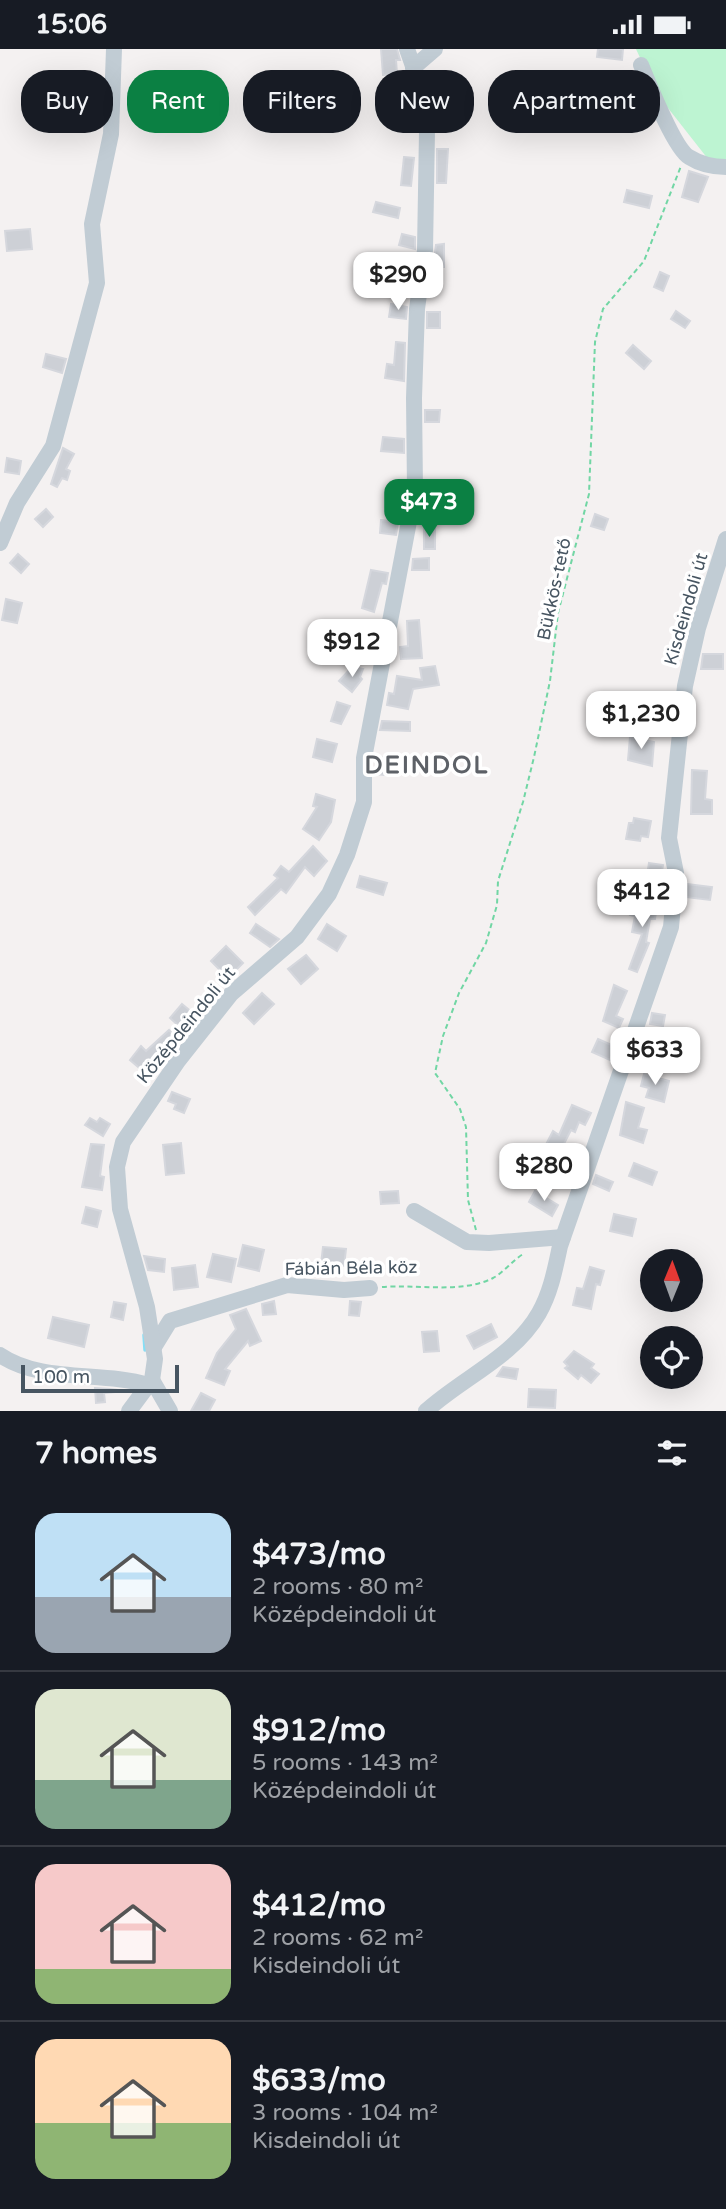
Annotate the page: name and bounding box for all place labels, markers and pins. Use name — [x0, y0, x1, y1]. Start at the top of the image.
pin: $290 — [357, 253, 439, 312]
pin: $473 — [388, 479, 470, 539]
pin: $912 — [311, 619, 393, 679]
pin: $1,230 — [584, 691, 698, 751]
pin: $412 — [601, 869, 683, 929]
pin: $633 — [614, 1027, 696, 1087]
pin: $280 — [503, 1143, 585, 1203]

